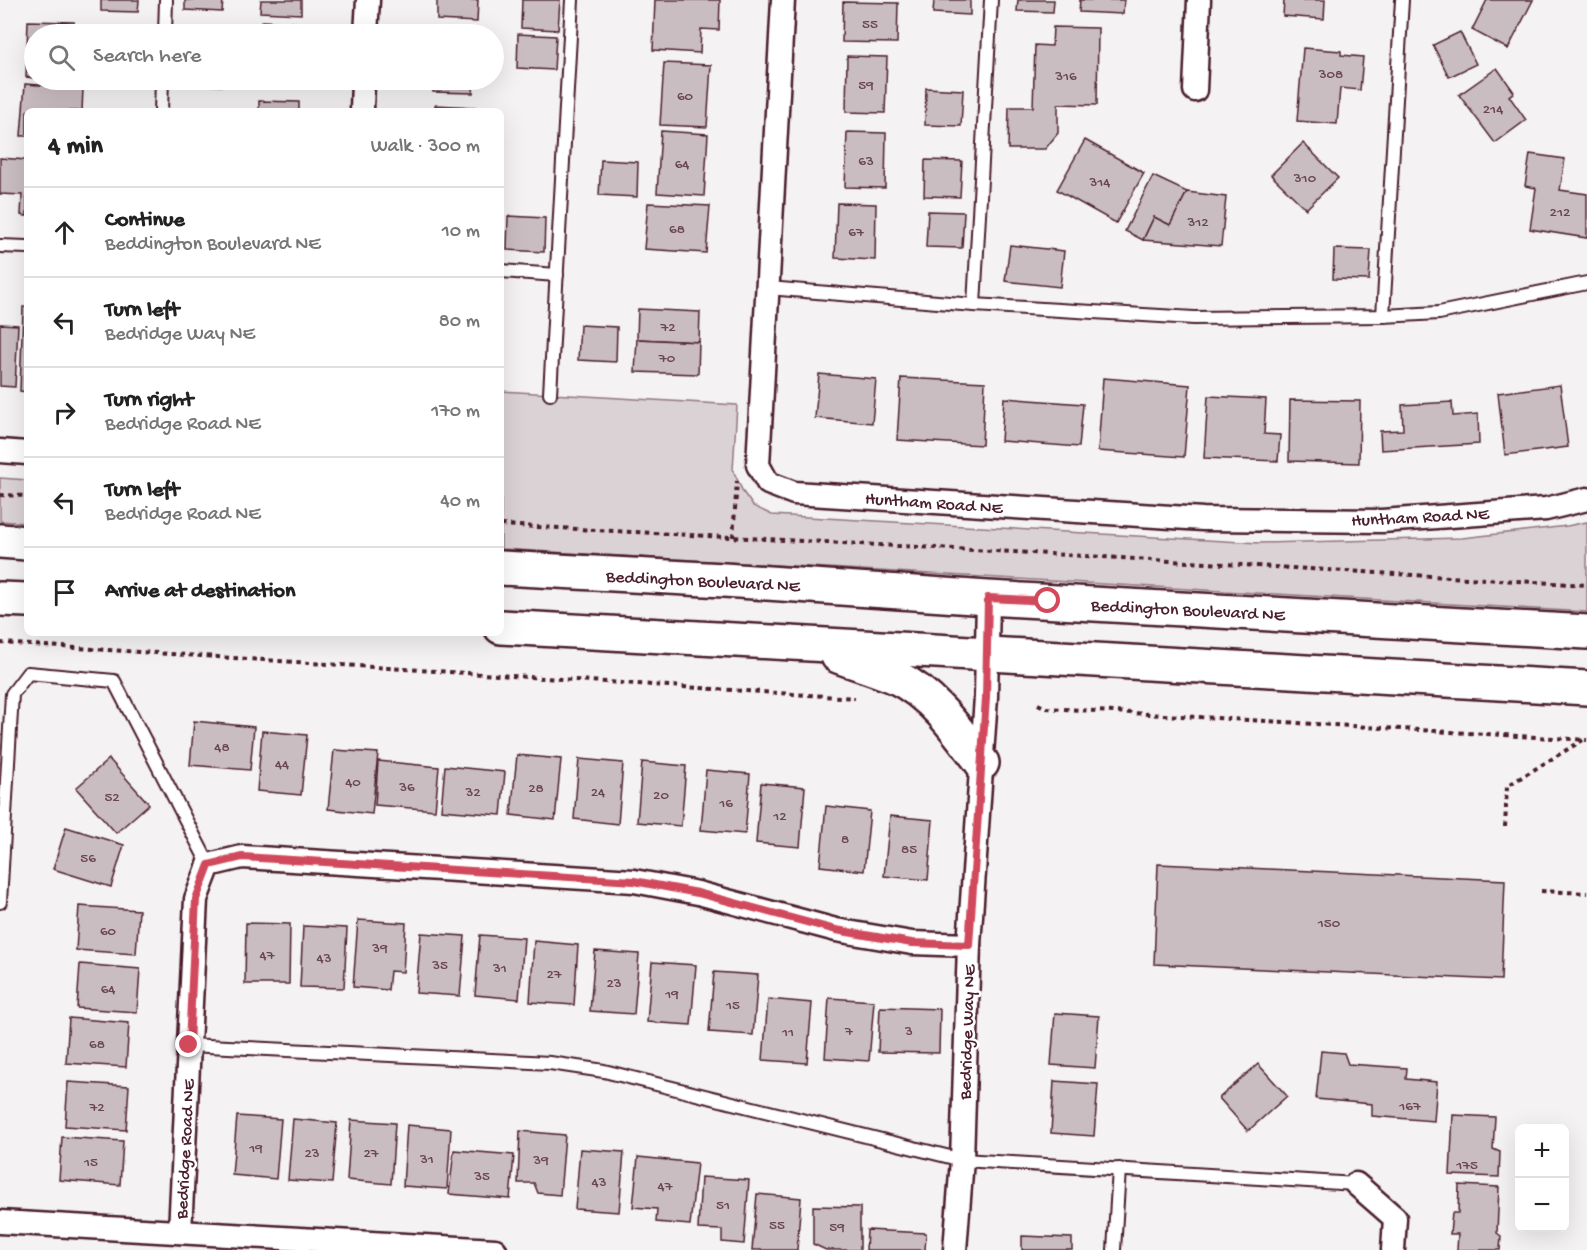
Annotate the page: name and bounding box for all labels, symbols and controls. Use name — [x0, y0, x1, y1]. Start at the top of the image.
house number: 55 — [862, 16, 878, 34]
search box — [24, 24, 504, 90]
icon: search — [45, 41, 78, 74]
text: Search here — [93, 44, 201, 70]
house number: 308 — [1318, 66, 1343, 84]
house number: 316 — [1054, 68, 1077, 86]
house number: 59 — [858, 77, 874, 95]
house number: 60 — [677, 88, 694, 106]
house number: 214 — [1483, 101, 1503, 119]
text: 4 min — [48, 132, 103, 163]
text: Walk · 300 m — [371, 136, 480, 159]
house number: 63 — [858, 153, 874, 171]
house number: 64 — [675, 156, 689, 174]
house number: 310 — [1293, 170, 1317, 188]
house number: 314 — [1089, 174, 1110, 192]
house number: 212 — [1550, 204, 1570, 222]
text: Continue — [105, 208, 185, 234]
house number: 312 — [1186, 214, 1209, 232]
icon: ahead — [48, 216, 81, 249]
text: 10 m — [442, 221, 480, 244]
house number: 68 — [669, 221, 685, 239]
house number: 67 — [848, 224, 865, 242]
text: Beddington Boulevard NE — [105, 234, 321, 257]
text: Turn left — [105, 298, 179, 324]
icon: left — [48, 306, 81, 339]
text: 80 m — [439, 311, 480, 334]
house number: 72 — [659, 319, 676, 337]
text: Bedridge Way NE — [105, 324, 255, 347]
house number: 70 — [658, 350, 676, 368]
text: Turn right — [105, 388, 193, 414]
icon: right — [48, 396, 81, 429]
text: 170 m — [431, 401, 480, 424]
text: Bedridge Road NE — [105, 414, 261, 437]
text: Turn left — [105, 478, 179, 504]
icon: left — [48, 486, 81, 519]
street label: Huntham Road NE — [864, 489, 1004, 520]
text: 40 m — [440, 491, 480, 514]
text: Bedridge Road NE — [105, 504, 261, 527]
street label: Huntham Road NE — [1351, 504, 1490, 533]
street label: Beddington Boulevard NE — [604, 567, 801, 598]
icon: arrive — [48, 576, 81, 609]
text: Arrive at destination — [105, 579, 295, 605]
route start — [1034, 587, 1060, 613]
street label: Beddington Boulevard NE — [1089, 596, 1286, 627]
house number: 48 — [214, 739, 230, 757]
house number: 44 — [275, 756, 289, 774]
house number: 40 — [345, 774, 361, 792]
house number: 36 — [398, 779, 415, 797]
house number: 28 — [528, 780, 544, 798]
house number: 32 — [464, 784, 481, 802]
house number: 24 — [591, 784, 605, 802]
house number: 20 — [653, 787, 669, 805]
house number: 52 — [104, 789, 120, 807]
house number: 16 — [718, 795, 733, 813]
house number: 12 — [772, 808, 787, 826]
house number: 8 — [841, 831, 849, 849]
house number: 85 — [901, 841, 917, 859]
house number: 56 — [80, 850, 96, 868]
house number: 150 — [1317, 915, 1341, 933]
house number: 60 — [100, 923, 117, 941]
house number: 39 — [371, 940, 388, 958]
house number: 47 — [260, 947, 276, 965]
house number: 43 — [317, 950, 332, 968]
house number: 35 — [431, 957, 448, 975]
house number: 31 — [492, 960, 507, 978]
street label: Bedridge Way NE — [956, 963, 981, 1101]
house number: 27 — [546, 966, 563, 984]
house number: 23 — [606, 975, 622, 993]
house number: 64 — [101, 981, 115, 999]
house number: 19 — [664, 986, 679, 1004]
house number: 15 — [725, 997, 740, 1015]
house number: 7 — [844, 1023, 854, 1041]
house number: 3 — [904, 1023, 913, 1041]
house number: 11 — [781, 1024, 794, 1042]
route end — [175, 1031, 201, 1057]
house number: 68 — [89, 1036, 105, 1054]
street label: Bedridge Road NE — [172, 1078, 201, 1221]
house number: 167 — [1398, 1098, 1422, 1116]
house number: 72 — [88, 1099, 105, 1117]
map controls — [1515, 1124, 1569, 1232]
button: + — [1515, 1124, 1569, 1178]
house number: 19 — [248, 1140, 263, 1158]
house number: 23 — [304, 1145, 320, 1163]
house number: 27 — [363, 1145, 380, 1163]
house number: 31 — [419, 1151, 434, 1169]
house number: 39 — [532, 1152, 549, 1170]
house number: 15 — [83, 1154, 98, 1172]
house number: 175 — [1455, 1157, 1478, 1175]
house number: 35 — [473, 1168, 490, 1186]
house number: 43 — [592, 1174, 607, 1192]
house number: 47 — [658, 1178, 674, 1196]
button: − — [1515, 1178, 1569, 1232]
house number: 51 — [716, 1197, 730, 1215]
house number: 55 — [769, 1217, 785, 1235]
house number: 59 — [829, 1219, 845, 1237]

